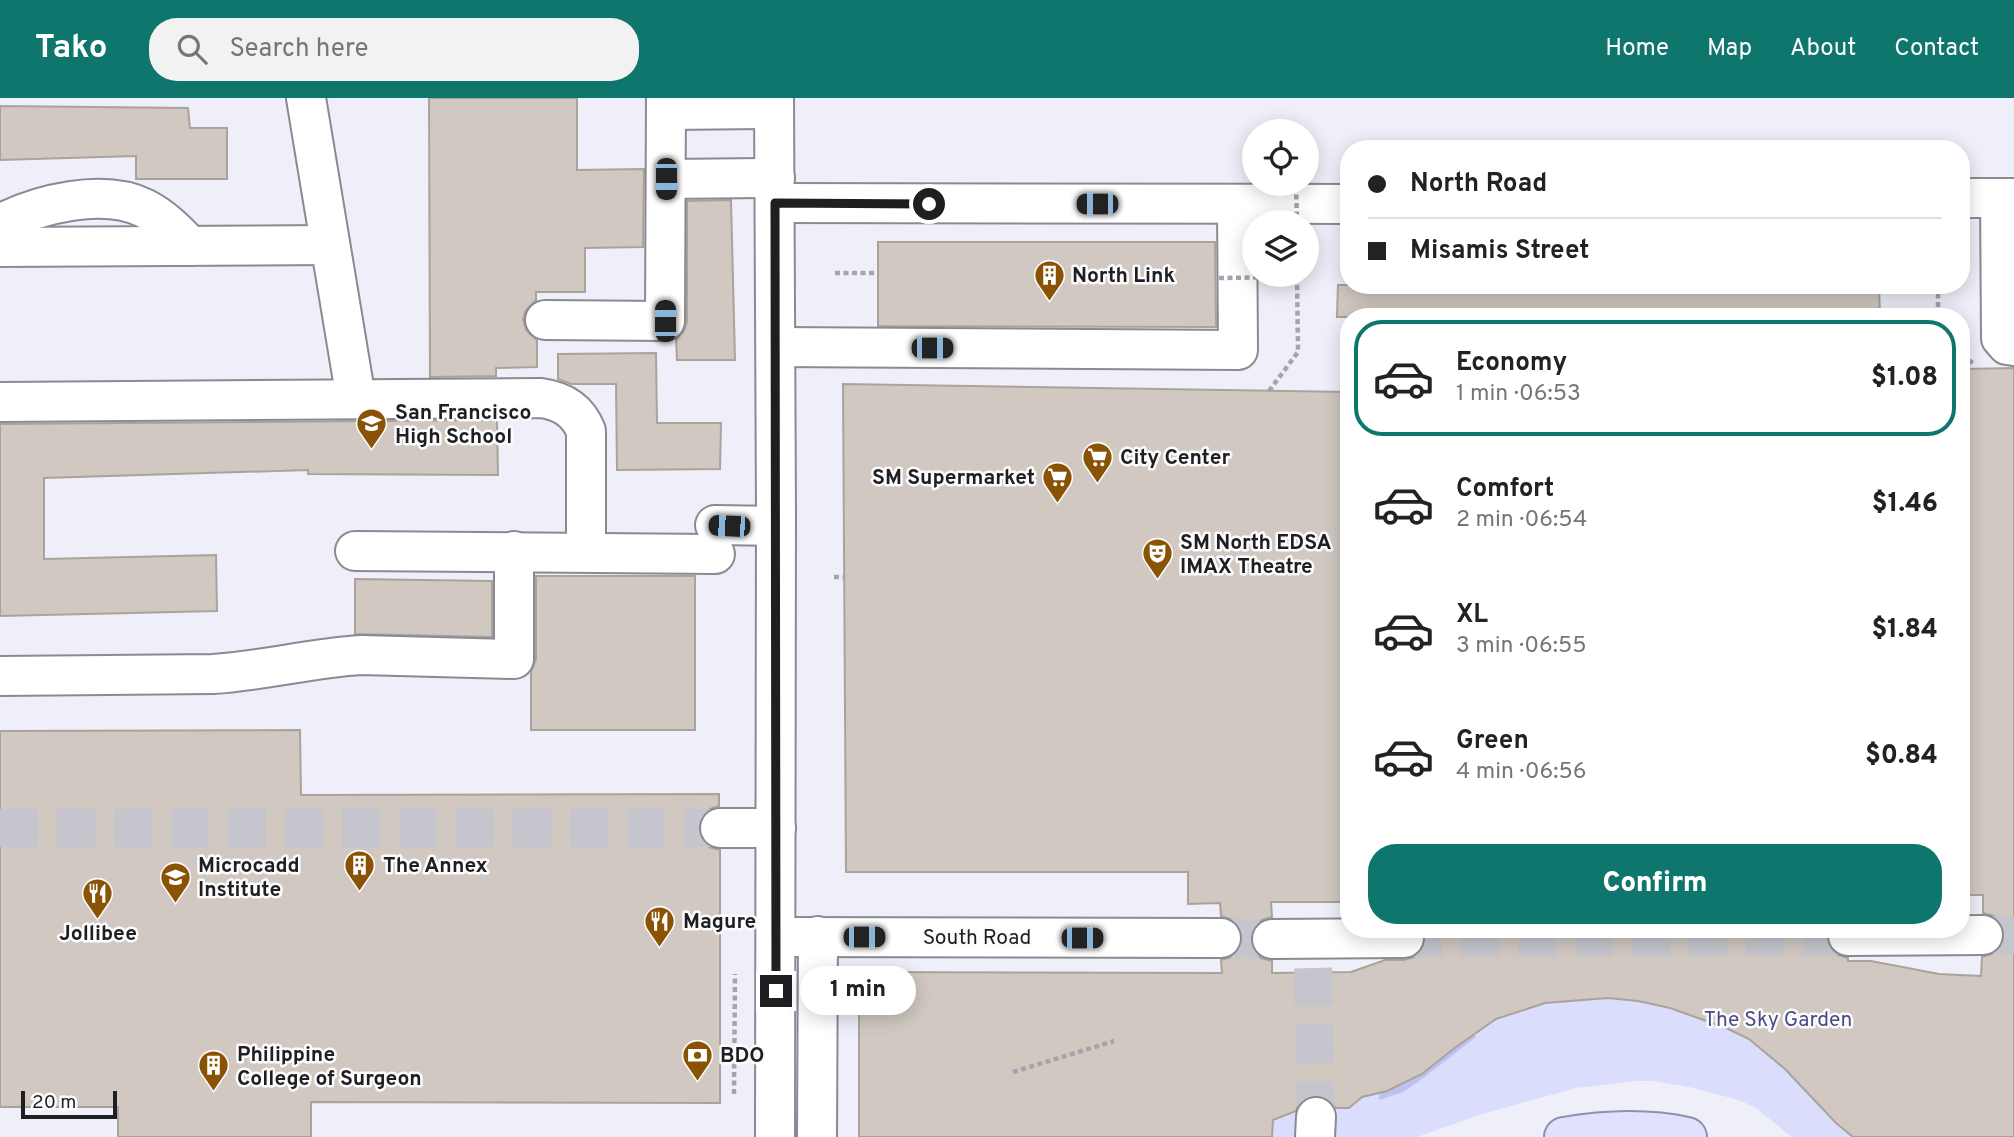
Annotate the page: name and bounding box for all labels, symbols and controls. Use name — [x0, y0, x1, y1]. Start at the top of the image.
search box — [149, 18, 639, 81]
text: Tako — [35, 28, 107, 70]
icon: search — [173, 30, 211, 68]
text: Search here — [229, 33, 368, 66]
text: Home — [1605, 34, 1669, 64]
text: Map — [1707, 34, 1752, 64]
text: About — [1790, 34, 1856, 64]
text: Contact — [1894, 34, 1979, 64]
map controls — [1242, 119, 1319, 287]
button: locate — [1242, 119, 1319, 196]
car — [656, 158, 677, 200]
text: North Road — [1410, 168, 1547, 201]
route start — [913, 188, 945, 220]
car — [1077, 194, 1119, 215]
button: layers — [1242, 210, 1319, 287]
text: Misamis Street — [1410, 235, 1590, 268]
building icon: North Link — [1032, 258, 1066, 302]
place label: North Link — [1072, 263, 1175, 290]
car — [655, 300, 676, 342]
car — [912, 338, 954, 359]
icon: car — [1372, 347, 1435, 410]
text: Economy — [1456, 347, 1567, 380]
text: $1.08 — [1871, 362, 1938, 395]
text: 1 min · 06:53 — [1456, 380, 1581, 409]
place label: San Francisco High School — [395, 400, 531, 451]
school or university icon: San Francisco High School — [355, 407, 389, 451]
supermarket icon: City Center — [1080, 440, 1114, 484]
place label: City Center — [1120, 445, 1231, 472]
supermarket icon: SM Supermarket — [1041, 460, 1075, 504]
place label: SM Supermarket — [872, 465, 1035, 492]
icon: car — [1372, 473, 1435, 536]
text: Comfort — [1456, 473, 1554, 506]
text: $1.46 — [1872, 488, 1938, 521]
text: 2 min · 06:54 — [1456, 506, 1587, 535]
car — [708, 515, 751, 537]
place label: SM North EDSA IMAX Theatre — [1180, 530, 1332, 581]
theatre icon: SM North EDSA IMAX Theatre — [1140, 537, 1174, 581]
icon: car — [1372, 599, 1435, 662]
text: XL — [1456, 599, 1488, 632]
text: $1.84 — [1871, 614, 1938, 647]
text: 3 min · 06:55 — [1456, 632, 1587, 661]
icon: car — [1372, 725, 1435, 788]
text: Green — [1456, 725, 1529, 758]
text: $0.84 — [1865, 740, 1938, 773]
text: 4 min · 06:56 — [1456, 758, 1586, 787]
button: Confirm — [1368, 844, 1942, 924]
building icon: The Annex — [343, 848, 377, 892]
place label: Microcadd Institute — [198, 853, 300, 904]
place label: The Annex — [383, 853, 488, 880]
school or university icon: Microcadd Institute — [158, 860, 192, 904]
restaurant icon: Jollibee — [81, 876, 115, 920]
restaurant icon: Magure — [643, 904, 677, 948]
place label: Magure — [683, 909, 756, 936]
place label: Jollibee — [59, 921, 137, 948]
street label: South Road — [923, 925, 1031, 952]
car — [844, 927, 886, 948]
car — [1062, 928, 1104, 949]
callout: 1 min — [800, 966, 916, 1015]
route end — [760, 975, 792, 1007]
text: 1 min — [830, 976, 886, 1005]
park label: The Sky Garden — [1704, 1007, 1852, 1034]
bank icon: BDO — [680, 1038, 714, 1082]
place label: Philippine College of Surgeon — [237, 1042, 422, 1093]
place label: BDO — [720, 1043, 765, 1070]
building icon: Philippine College of Surgeon — [197, 1049, 231, 1093]
scale bar — [21, 1088, 117, 1120]
text: 20 m — [32, 1091, 76, 1115]

